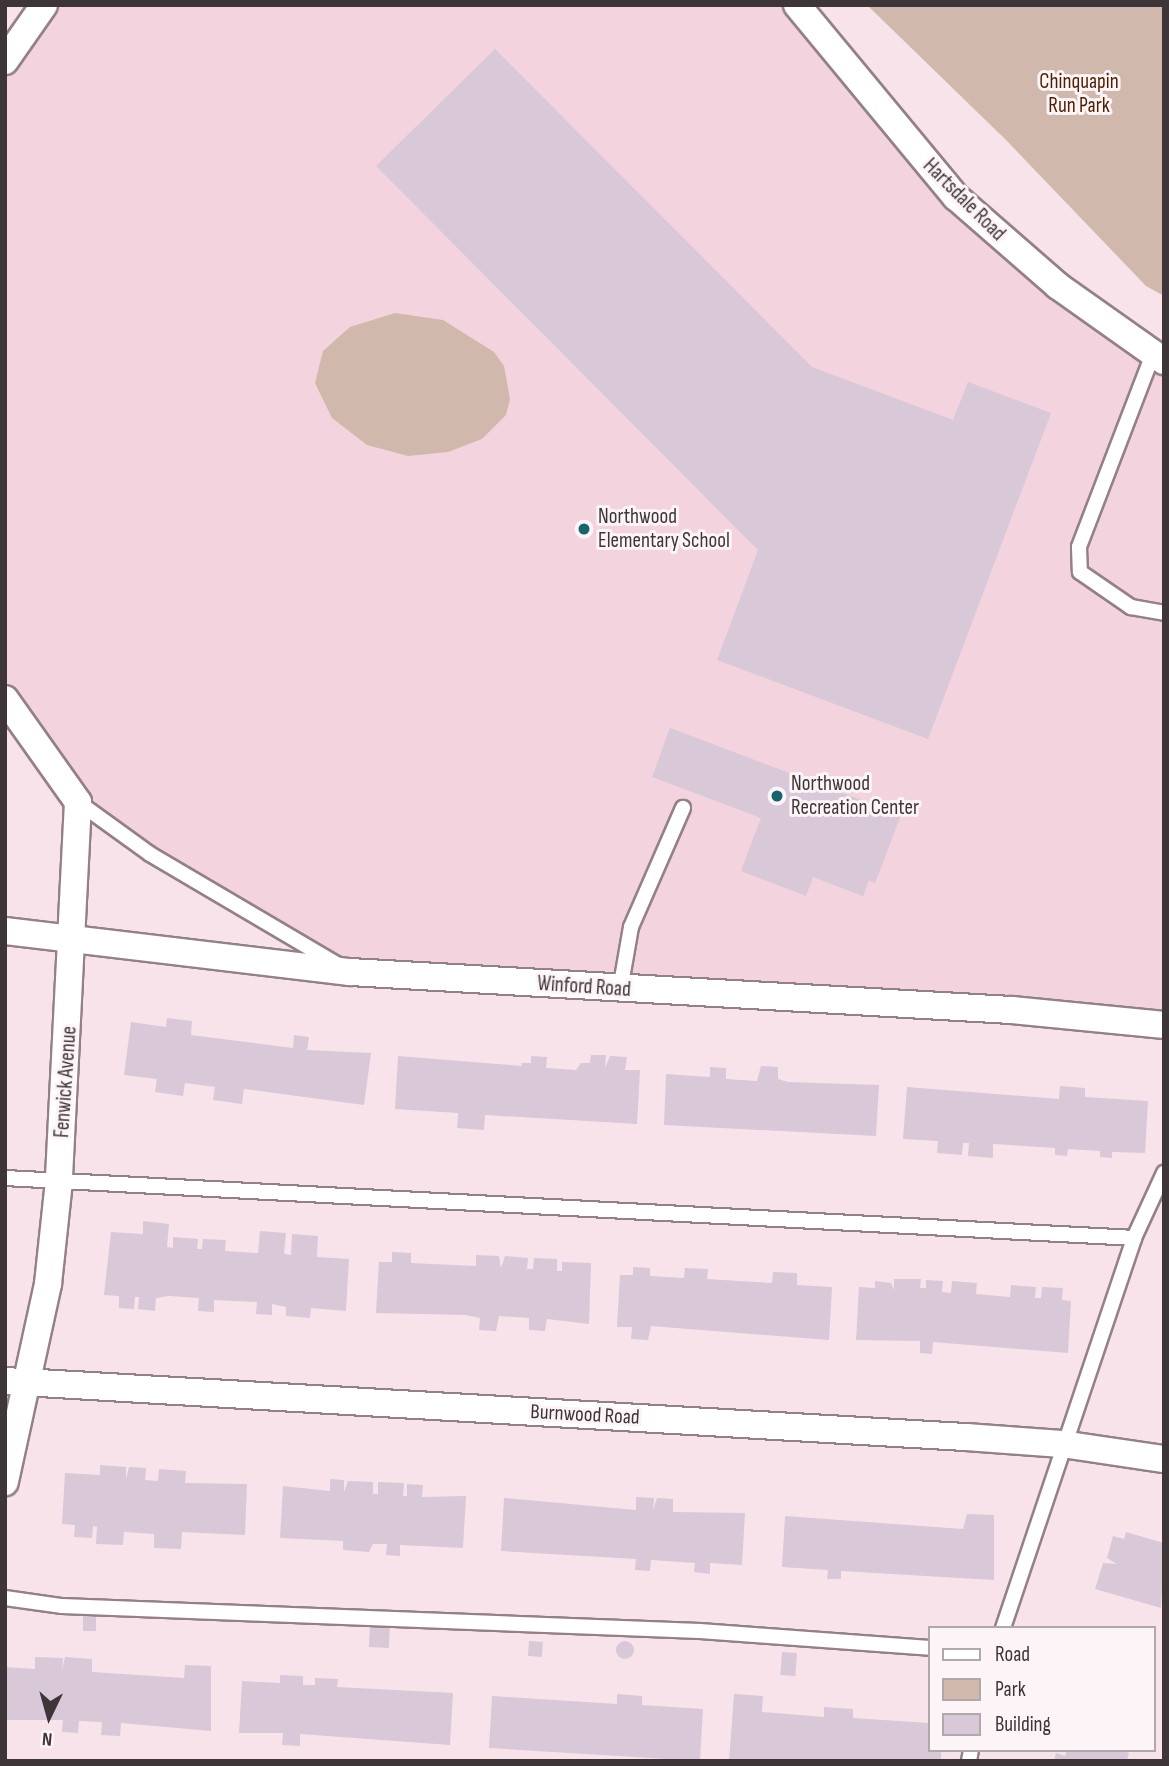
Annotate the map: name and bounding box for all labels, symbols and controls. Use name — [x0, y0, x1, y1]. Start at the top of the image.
park label: Chinquapin Run Park — [1039, 69, 1119, 119]
street label: Hartsdale Road — [917, 153, 1011, 247]
place label: Northwood Elementary School — [598, 504, 730, 554]
marker: Northwood Elementary School — [576, 521, 592, 537]
place label: Northwood Recreation Center — [791, 771, 919, 821]
marker: Northwood Recreation Center — [769, 788, 785, 804]
street label: Winford Road — [536, 971, 632, 1003]
street label: Fenwick Avenue — [50, 1025, 82, 1139]
street label: Burnwood Road — [530, 1400, 640, 1430]
legend — [928, 1626, 1155, 1752]
text: Road — [995, 1642, 1030, 1667]
text: Park — [995, 1677, 1026, 1702]
north arrow — [14, 1682, 84, 1752]
text: Building — [995, 1712, 1051, 1737]
text: N — [41, 1727, 53, 1750]

